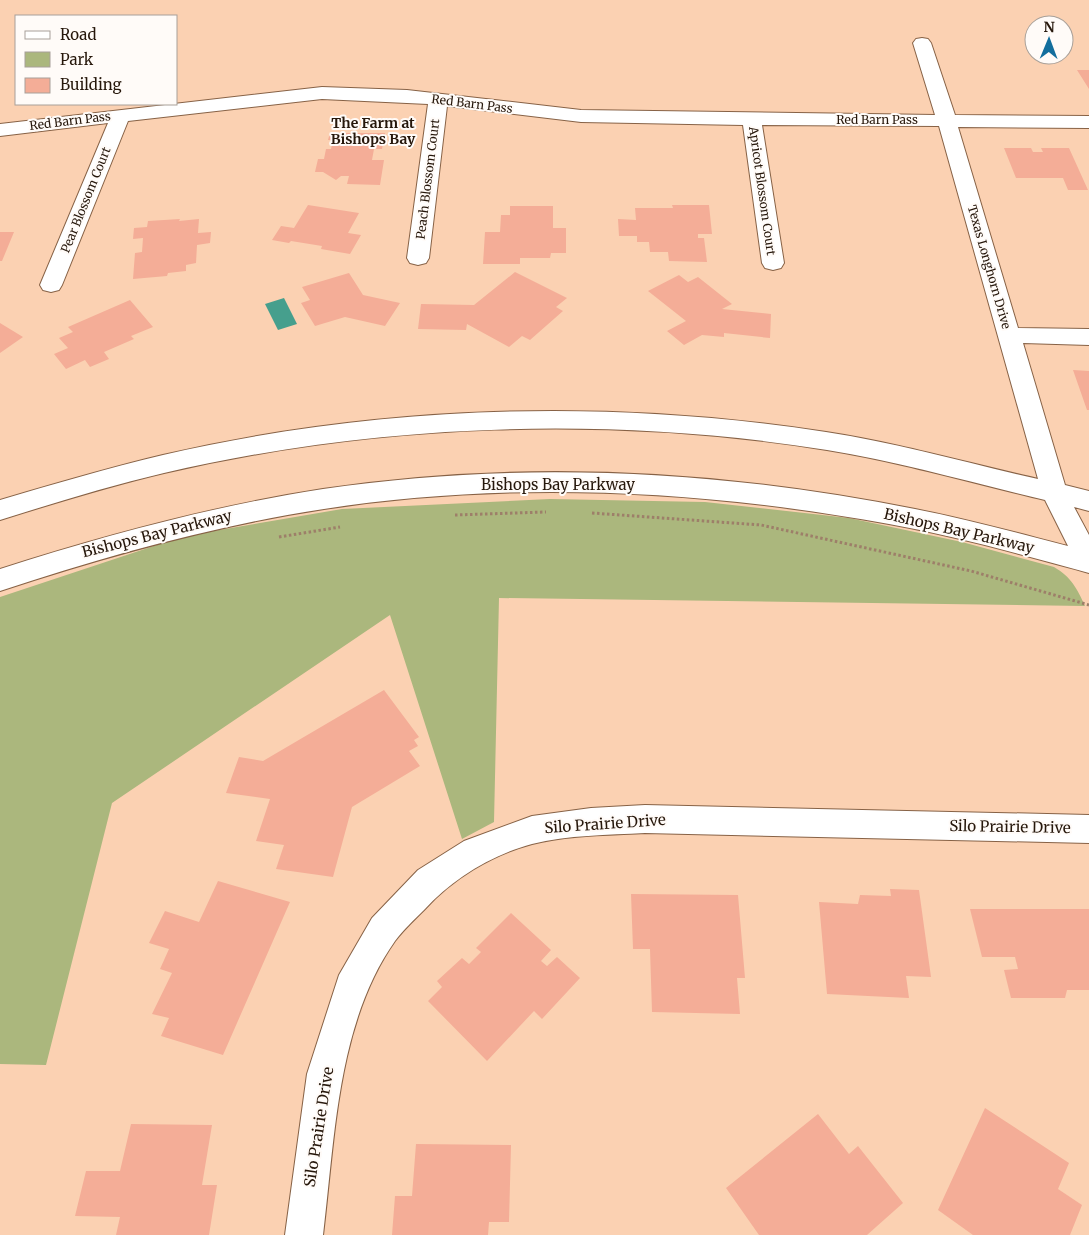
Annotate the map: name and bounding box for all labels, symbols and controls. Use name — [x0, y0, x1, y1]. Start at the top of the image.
legend — [15, 15, 178, 105]
north arrow — [1024, 15, 1074, 65]
text: N — [1044, 18, 1055, 36]
text: Road — [60, 25, 96, 44]
text: Park — [60, 50, 94, 69]
text: Building — [60, 75, 122, 94]
street label: Red Barn Pass — [431, 91, 514, 116]
street label: Red Barn Pass — [29, 108, 111, 133]
street label: Red Barn Pass — [836, 112, 918, 127]
district label: The Farm at Bishops Bay — [331, 114, 416, 148]
street label: Peach Blossom Court — [413, 118, 442, 240]
street label: Apricot Blossom Court — [746, 125, 779, 257]
street label: Pear Blossom Court — [57, 144, 114, 255]
street label: Texas Longhorn Drive — [965, 203, 1014, 331]
street label: Bishops Bay Parkway — [481, 475, 635, 494]
street label: Bishops Bay Parkway — [882, 504, 1036, 557]
street label: Bishops Bay Parkway — [80, 506, 234, 561]
street label: Silo Prairie Drive — [544, 810, 666, 837]
street label: Silo Prairie Drive — [949, 816, 1071, 837]
street label: Silo Prairie Drive — [300, 1065, 337, 1188]

